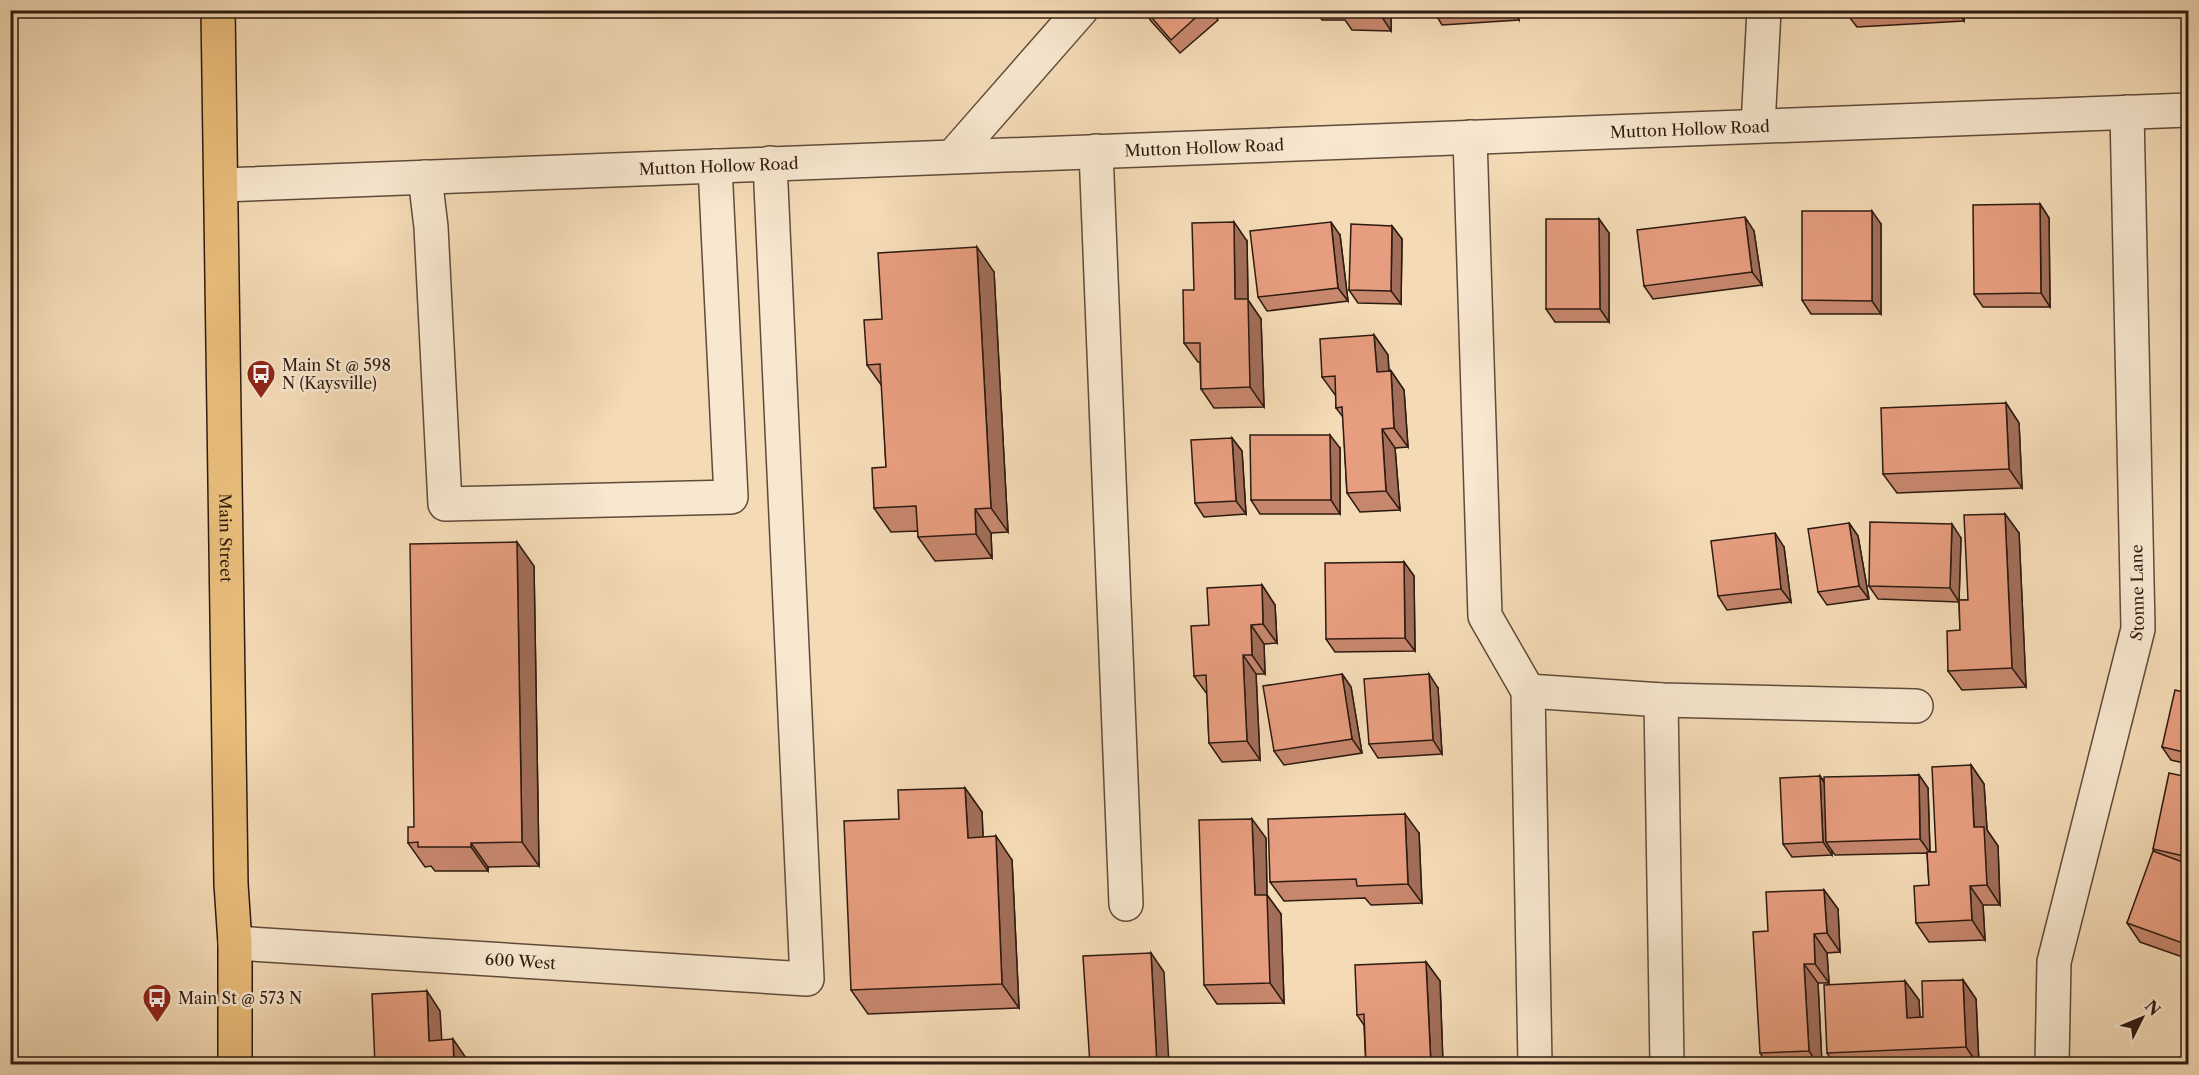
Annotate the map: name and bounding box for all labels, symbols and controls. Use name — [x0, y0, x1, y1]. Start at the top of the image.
street label: Mutton Hollow Road — [1610, 116, 1770, 142]
street label: Mutton Hollow Road — [1124, 134, 1285, 161]
street label: Mutton Hollow Road — [638, 153, 799, 179]
place label: Main St @ 598 N (Kaysville) — [282, 355, 391, 393]
bus stop icon: Main St @ 598 N (Kaysville) — [245, 358, 277, 400]
street label: Main Street — [215, 493, 237, 583]
street label: Stonne Lane — [2125, 544, 2148, 643]
street label: 600 West — [484, 949, 557, 973]
bus stop icon: Main St @ 573 N — [141, 982, 173, 1024]
place label: Main St @ 573 N — [178, 988, 302, 1008]
north arrow — [2112, 988, 2172, 1048]
text: N — [2141, 996, 2165, 1020]

